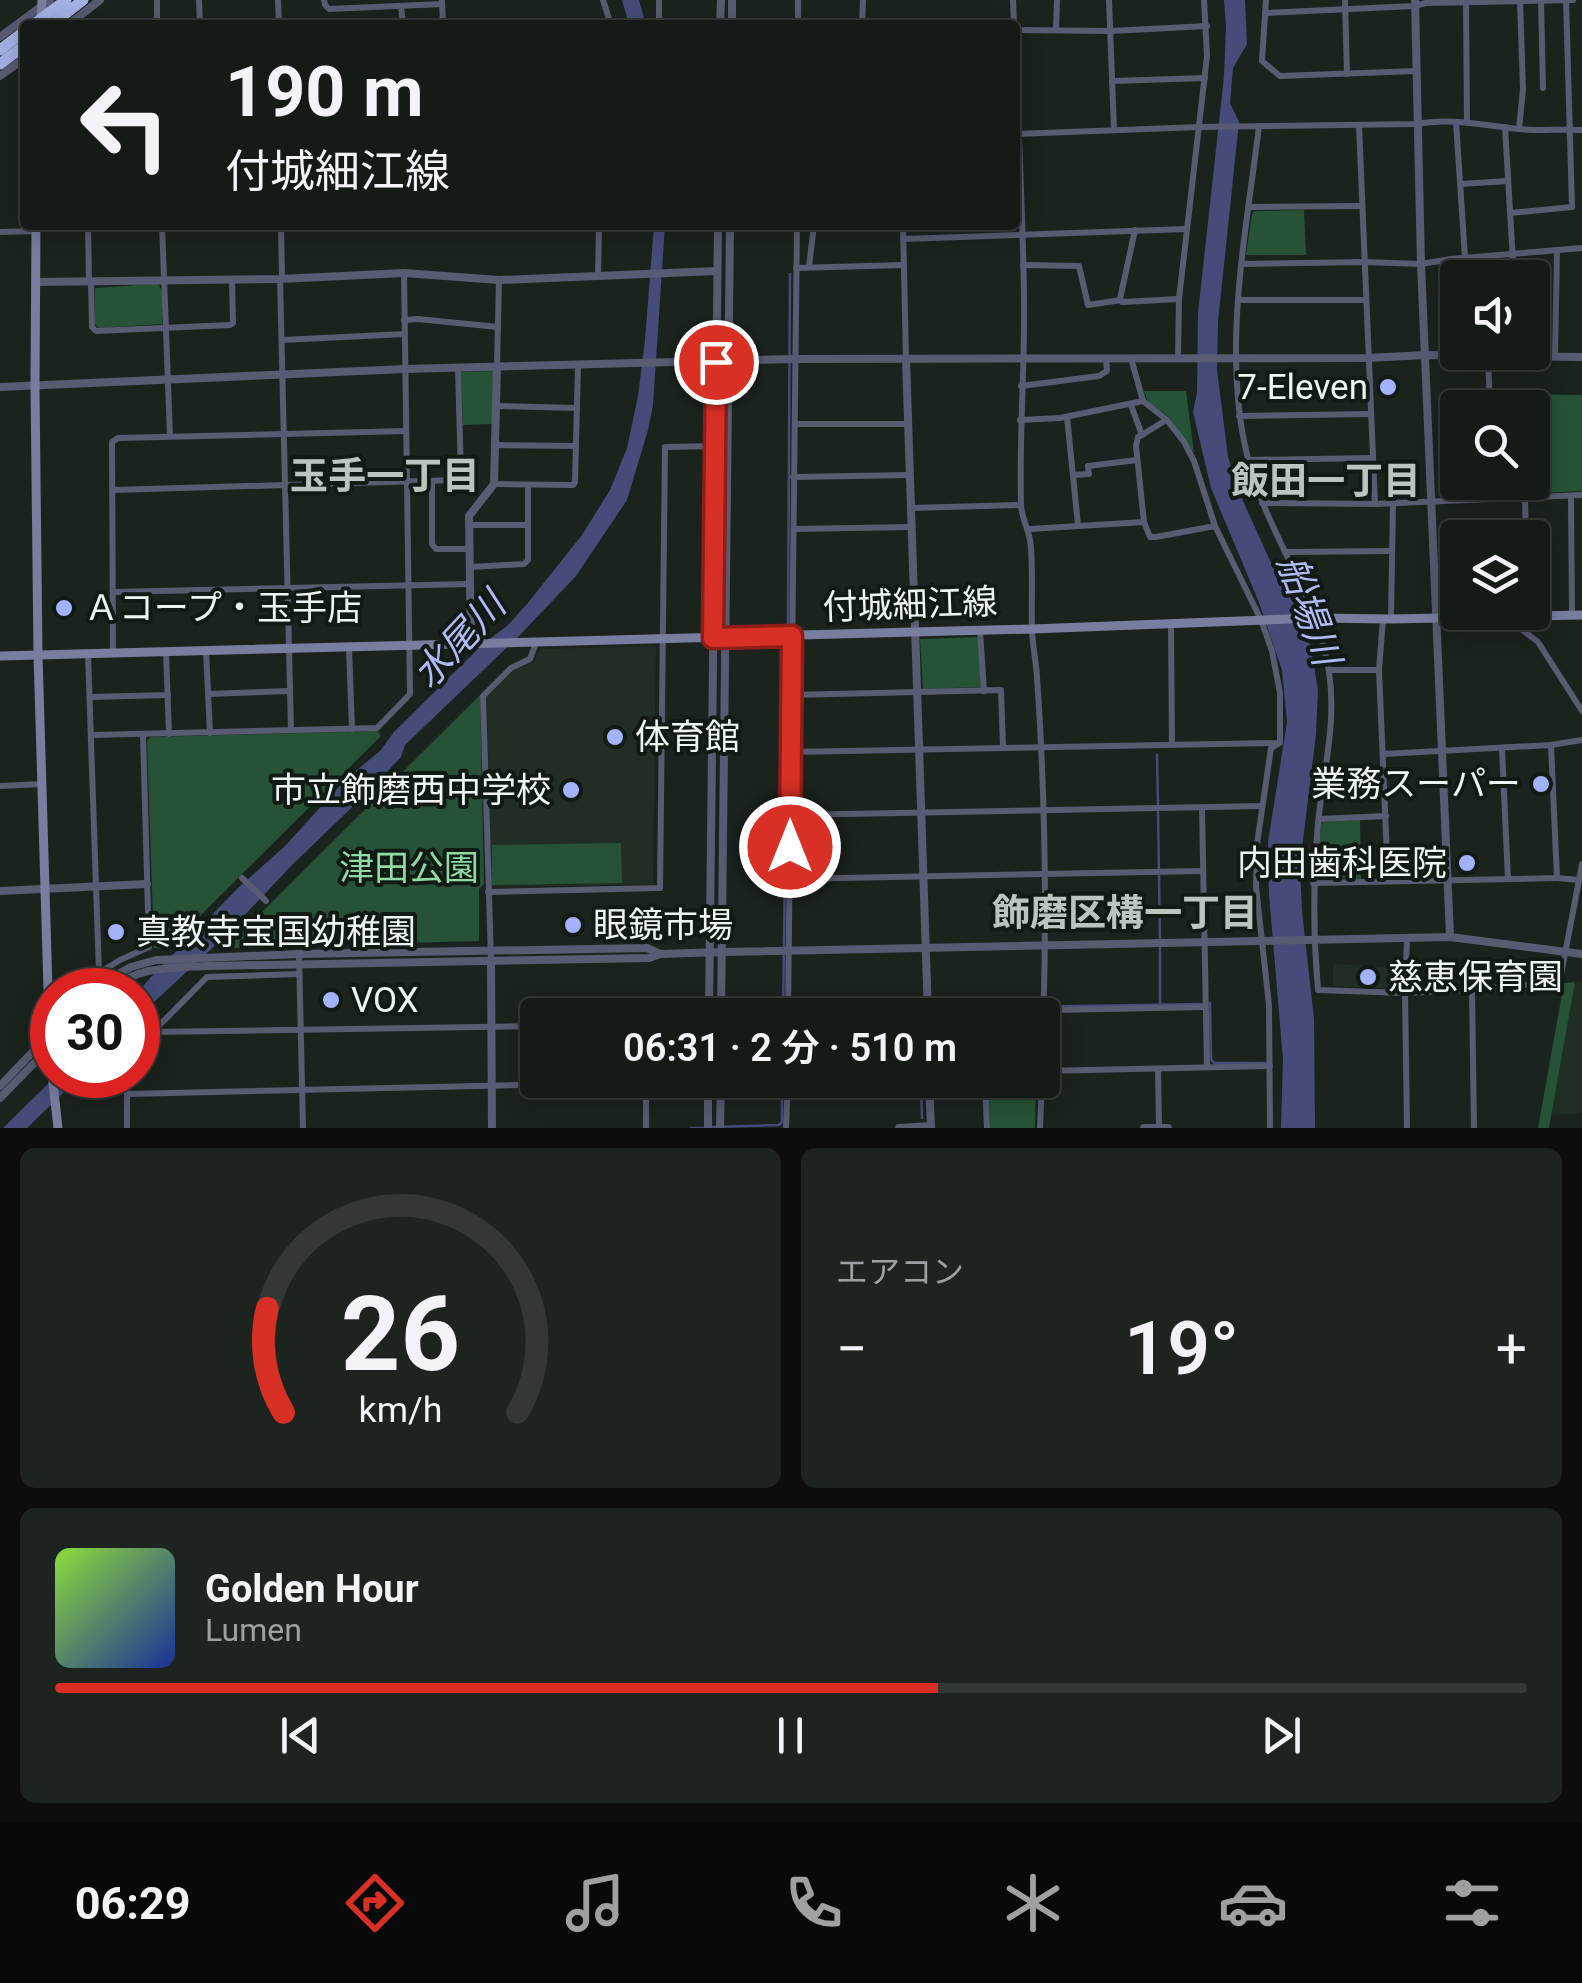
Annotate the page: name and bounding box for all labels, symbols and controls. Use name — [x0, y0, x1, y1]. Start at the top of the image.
text: 190 m — [225, 51, 424, 133]
icon: left — [60, 60, 190, 190]
text: 付城細江線 — [225, 145, 450, 198]
map controls — [1440, 260, 1550, 630]
button: sound — [1440, 260, 1550, 370]
pin — [674, 320, 759, 405]
icon: arrive — [689, 335, 744, 390]
place label: 7-Eleven — [1237, 367, 1368, 408]
marker: 7-Eleven — [1377, 376, 1399, 398]
button: search — [1440, 390, 1550, 500]
district label: 玉手一丁目 — [290, 454, 480, 498]
district label: 飯田一丁目 — [1231, 459, 1421, 503]
button: layers — [1440, 520, 1550, 630]
water label: 船場川 — [1269, 549, 1351, 675]
water label: 水尾川 — [404, 580, 517, 697]
street label: 付城細江線 — [822, 581, 998, 629]
place label: Ａコープ・玉手店 — [84, 588, 362, 629]
marker: Ａコープ・玉手店 — [53, 597, 75, 619]
place label: 体育館 — [635, 717, 740, 758]
marker: 体育館 — [604, 726, 626, 748]
place label: 業務スーパー — [1311, 764, 1521, 805]
place label: 市立飾磨西中学校 — [271, 770, 551, 811]
marker: 業務スーパー — [1530, 773, 1552, 795]
marker: 市立飾磨西中学校 — [560, 779, 582, 801]
position arrow — [738, 795, 842, 899]
place label: 内田歯科医院 — [1237, 843, 1447, 884]
park label: 津田公園 — [339, 848, 479, 889]
marker: 内田歯科医院 — [1456, 852, 1478, 874]
district label: 飾磨区構一丁目 — [992, 891, 1258, 935]
place label: 眼鏡市場 — [593, 905, 733, 946]
place label: 真教寺宝国幼稚園 — [136, 912, 416, 953]
marker: 眼鏡市場 — [562, 914, 584, 936]
marker: 真教寺宝国幼稚園 — [105, 921, 127, 943]
place label: 慈恵保育園 — [1388, 957, 1563, 998]
marker: 慈恵保育園 — [1357, 966, 1379, 988]
speed limit sign: 30 — [30, 968, 160, 1098]
place label: VOX — [351, 980, 419, 1021]
marker: VOX — [320, 989, 342, 1011]
text: 06:31 · 2 分 · 510 m — [623, 1026, 957, 1070]
text: エアコン — [836, 1253, 964, 1291]
text: 26 — [341, 1274, 460, 1395]
text: 19° — [1124, 1304, 1239, 1392]
text: − — [836, 1317, 867, 1381]
text: + — [1496, 1317, 1527, 1381]
text: km/h — [359, 1389, 442, 1431]
text: Golden Hour — [205, 1567, 419, 1611]
text: Lumen — [205, 1611, 302, 1649]
icon: previous — [273, 1708, 328, 1763]
icon: pause — [763, 1708, 818, 1763]
icon: next — [1254, 1708, 1309, 1763]
icon: directions — [340, 1868, 410, 1938]
icon: music — [560, 1868, 630, 1938]
icon: phone — [779, 1868, 849, 1938]
icon: climate — [998, 1868, 1068, 1938]
icon: car — [1218, 1868, 1288, 1938]
icon: filters — [1437, 1868, 1507, 1938]
text: 06:29 — [75, 1877, 191, 1930]

